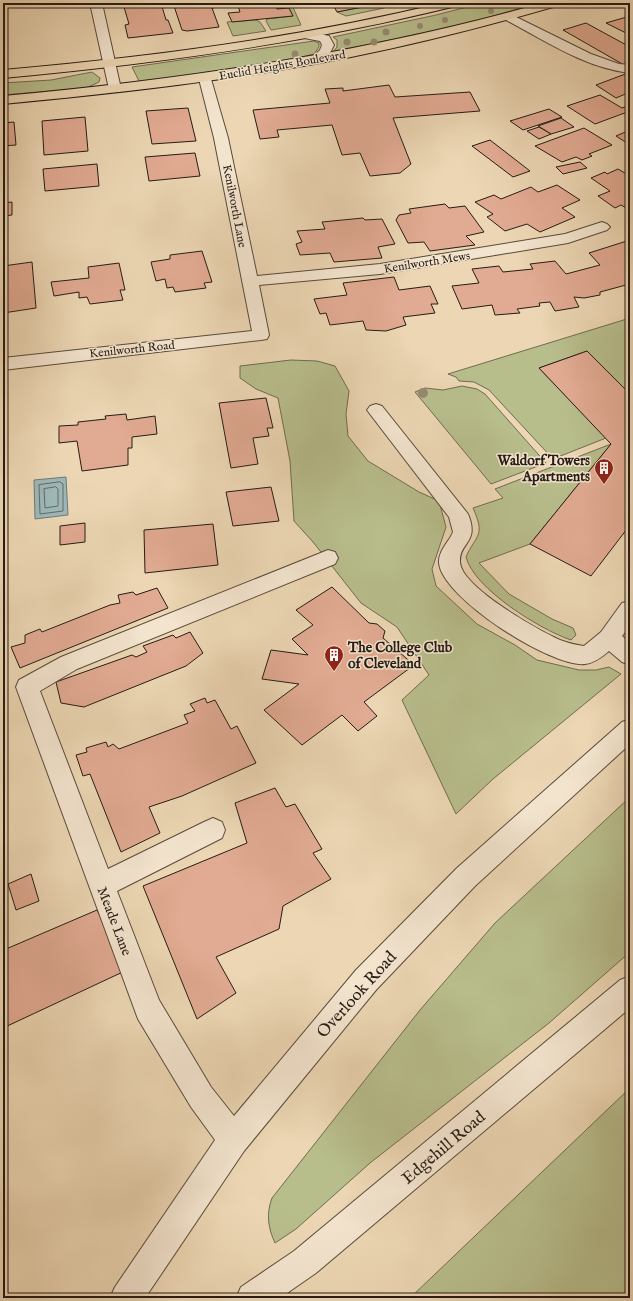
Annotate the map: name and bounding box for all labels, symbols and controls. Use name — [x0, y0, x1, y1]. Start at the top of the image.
street label: Euclid Heights Boulevard — [218, 47, 347, 84]
street label: Kenilworth Lane — [219, 163, 250, 249]
street label: Kenilworth Mews — [383, 248, 471, 277]
street label: Kenilworth Road — [89, 337, 176, 361]
place label: Waldorf Towers Apartments — [496, 452, 590, 486]
building icon: Waldorf Towers Apartments — [593, 457, 615, 485]
place label: The College Club of Cleveland — [347, 639, 453, 673]
building icon: The College Club of Cleveland — [323, 644, 345, 672]
street label: Meade Lane — [93, 884, 136, 959]
street label: Overlook Road — [313, 947, 402, 1043]
street label: Edgehill Road — [398, 1106, 491, 1189]

